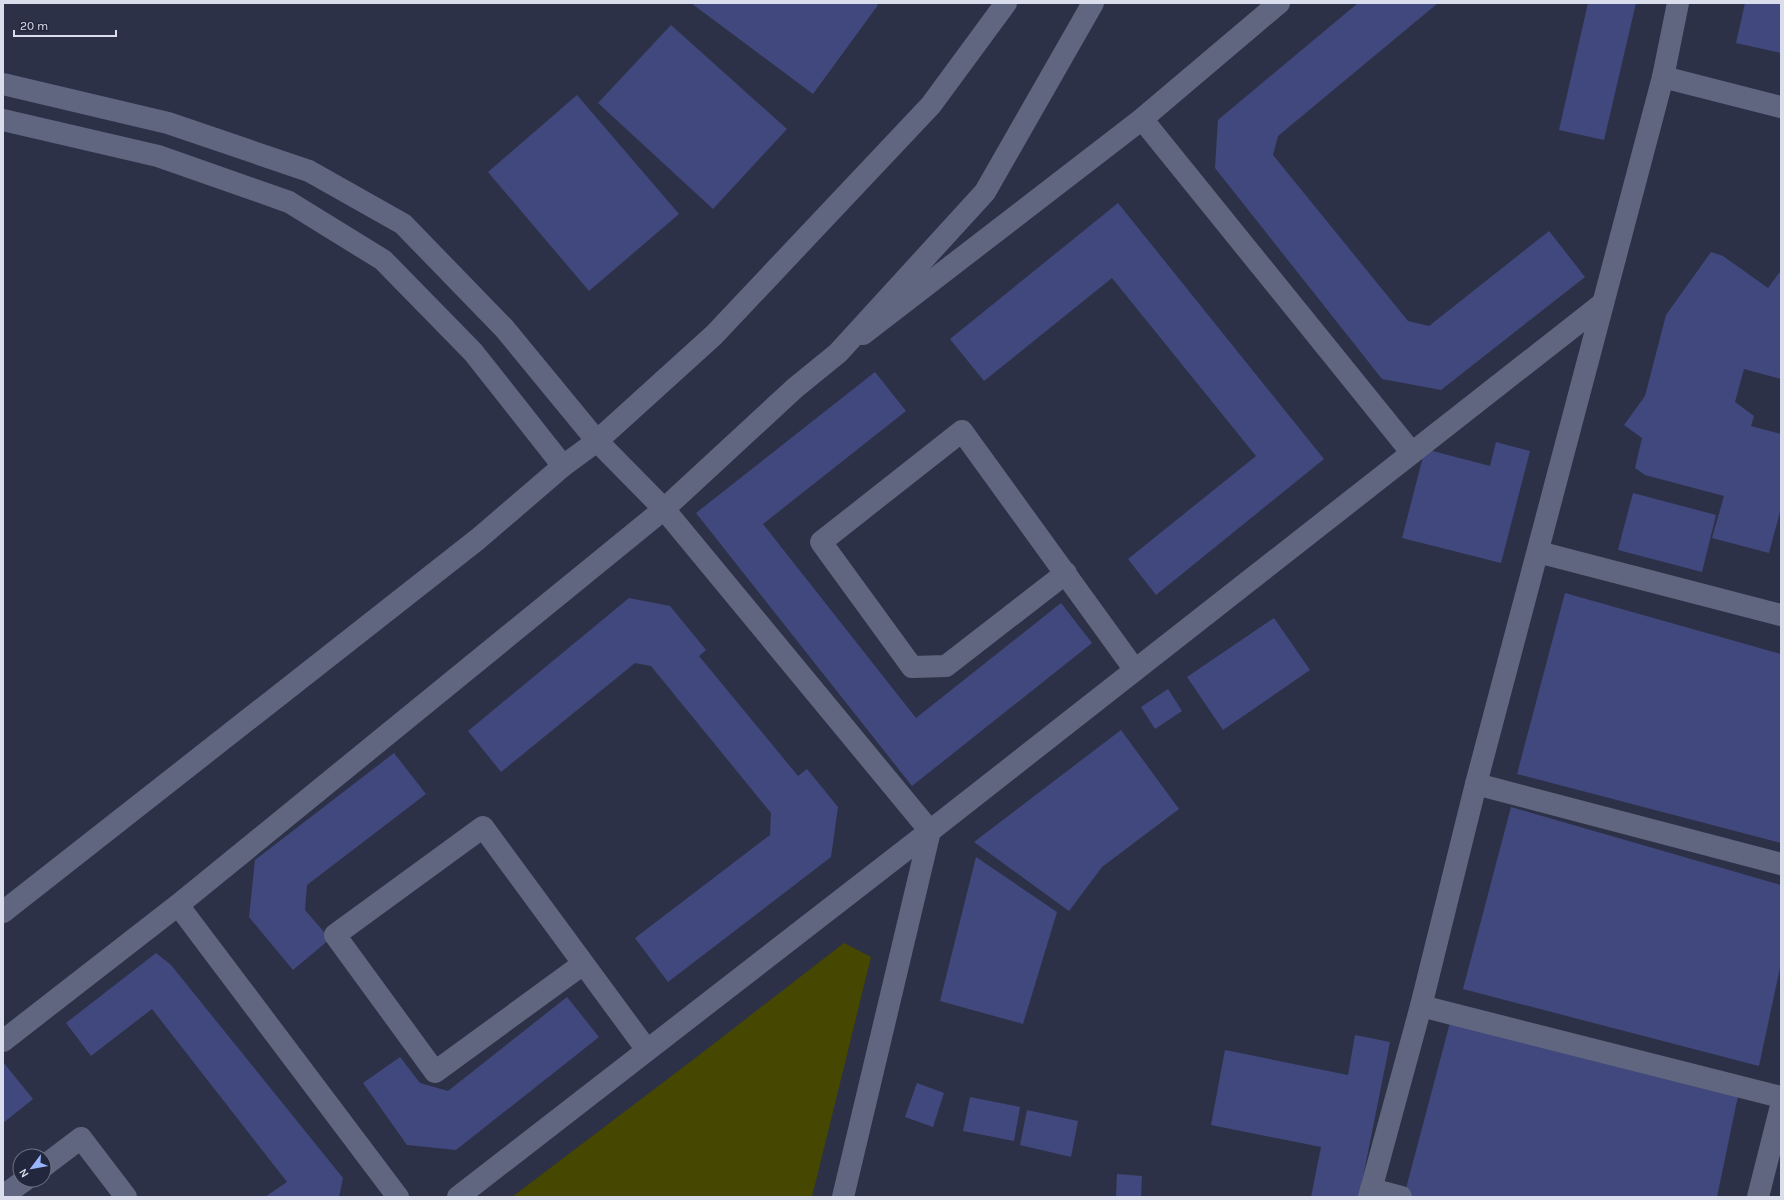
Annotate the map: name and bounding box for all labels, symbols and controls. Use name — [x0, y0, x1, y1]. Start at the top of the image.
scale bar — [14, 12, 116, 38]
text: 20 m — [20, 19, 48, 33]
north arrow — [12, 1148, 52, 1188]
text: N — [16, 1166, 32, 1180]

